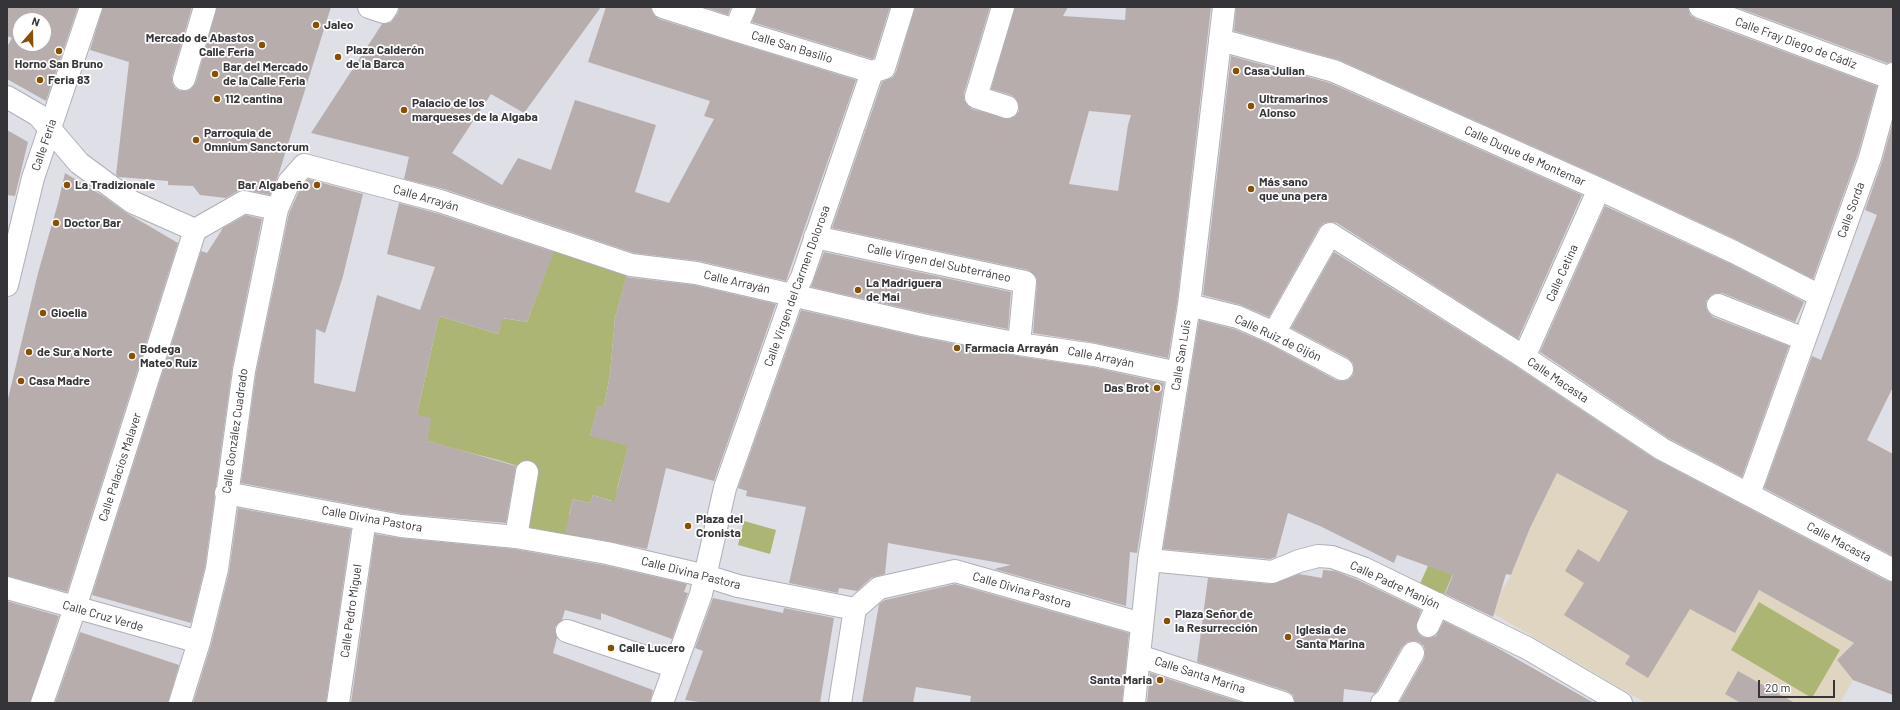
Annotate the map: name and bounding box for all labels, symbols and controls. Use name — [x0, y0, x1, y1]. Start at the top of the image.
north arrow — [12, 12, 52, 52]
text: N — [30, 14, 42, 29]
street label: Calle Fray Diego de Cádiz — [1733, 14, 1859, 72]
place label: Jaleo — [324, 18, 353, 32]
marker: Jaleo — [311, 20, 321, 30]
street label: Calle San Basilio — [750, 28, 834, 66]
place label: Mercado de Abastos Calle Feria — [146, 31, 254, 59]
marker: Mercado de Abastos Calle Feria — [257, 40, 267, 50]
place label: Plaza Calderón de la Barca — [346, 43, 424, 71]
marker: Horno San Bruno — [54, 46, 64, 56]
marker: Plaza Calderón de la Barca — [333, 52, 343, 62]
place label: Horno San Bruno — [15, 57, 103, 71]
place label: Bar del Mercado de la Calle Feria — [223, 60, 308, 88]
place label: Casa Julian — [1244, 64, 1305, 78]
marker: Casa Julian — [1231, 66, 1241, 76]
marker: Bar del Mercado de la Calle Feria — [210, 69, 220, 79]
place label: Feria 83 — [48, 73, 90, 87]
marker: Feria 83 — [35, 75, 45, 85]
place label: 112 cantina — [225, 92, 283, 106]
place label: Ultramarinos Alonso — [1259, 92, 1328, 120]
marker: 112 cantina — [212, 94, 222, 104]
place label: Palacio de los marqueses de la Algaba — [412, 96, 538, 124]
marker: Ultramarinos Alonso — [1246, 101, 1256, 111]
marker: Palacio de los marqueses de la Algaba — [399, 105, 409, 115]
street label: Calle Feria — [28, 117, 60, 173]
street label: Calle Duque de Montemar — [1462, 123, 1588, 189]
place label: Parroquia de Omnium Sanctorum — [204, 126, 309, 154]
marker: Parroquia de Omnium Sanctorum — [191, 135, 201, 145]
place label: Más sano que una pera — [1259, 175, 1327, 203]
place label: La Tradizionale — [75, 178, 155, 192]
place label: Bar Algabeño — [238, 178, 309, 192]
marker: La Tradizionale — [62, 180, 72, 190]
marker: Bar Algabeño — [312, 180, 322, 190]
street label: Calle Sorda — [1834, 180, 1868, 240]
street label: Calle Arrayán — [391, 182, 461, 214]
marker: Más sano que una pera — [1246, 184, 1256, 194]
street label: Calle Virgen del Carmen Dolorosa — [761, 203, 833, 369]
place label: Doctor Bar — [64, 216, 121, 230]
marker: Doctor Bar — [51, 218, 61, 228]
street label: Calle Virgen del Subterráneo — [866, 241, 1012, 285]
street label: Calle Cetina — [1543, 242, 1581, 304]
street label: Calle Arrayán — [702, 267, 772, 297]
place label: La Madriguera de Mai — [866, 276, 942, 304]
marker: La Madriguera de Mai — [853, 285, 863, 295]
place label: Gioelia — [51, 306, 87, 320]
marker: Gioelia — [38, 308, 48, 318]
street label: Calle Ruiz de Gijón — [1232, 312, 1324, 364]
street label: Calle San Luis — [1168, 318, 1194, 392]
place label: Farmacia Arrayán — [965, 341, 1059, 355]
place label: Bodega Mateo Ruiz — [140, 342, 197, 370]
marker: Farmacia Arrayán — [952, 343, 962, 353]
street label: Calle Arrayán — [1066, 343, 1136, 371]
place label: de Sur a Norte — [37, 345, 113, 359]
marker: de Sur a Norte — [24, 347, 34, 357]
marker: Bodega Mateo Ruiz — [127, 351, 137, 361]
street label: Calle Macasta — [1525, 354, 1591, 406]
street label: Calle González Cuadrado — [219, 367, 251, 495]
place label: Casa Madre — [29, 374, 90, 388]
marker: Casa Madre — [16, 376, 26, 386]
place label: Das Brot — [1104, 381, 1149, 395]
marker: Das Brot — [1152, 383, 1162, 393]
street label: Calle Palacios Malaver — [96, 411, 144, 523]
street label: Calle Divina Pastora — [321, 503, 423, 535]
place label: Plaza del Cronista — [696, 512, 743, 540]
street label: Calle Macasta — [1804, 519, 1874, 565]
marker: Plaza del Cronista — [683, 521, 693, 531]
street label: Calle Divina Pastora — [640, 554, 742, 592]
street label: Calle Padre Manjón — [1348, 558, 1442, 612]
street label: Calle Pedro Miguel — [337, 563, 365, 659]
street label: Calle Divina Pastora — [971, 569, 1073, 611]
street label: Calle Cruz Verde — [61, 598, 145, 634]
place label: Plaza Señor de la Resurrección — [1175, 607, 1258, 635]
marker: Plaza Señor de la Resurrección — [1162, 616, 1172, 626]
place label: Iglesia de Santa Marina — [1296, 623, 1365, 651]
marker: Iglesia de Santa Marina — [1283, 632, 1293, 642]
place label: Calle Lucero — [619, 641, 685, 655]
marker: Calle Lucero — [606, 643, 616, 653]
street label: Calle Santa Marina — [1153, 653, 1247, 697]
scale bar — [1760, 672, 1837, 698]
place label: Santa Maria — [1090, 673, 1152, 687]
marker: Santa Maria — [1155, 675, 1165, 685]
text: 20 m — [1765, 680, 1791, 694]

